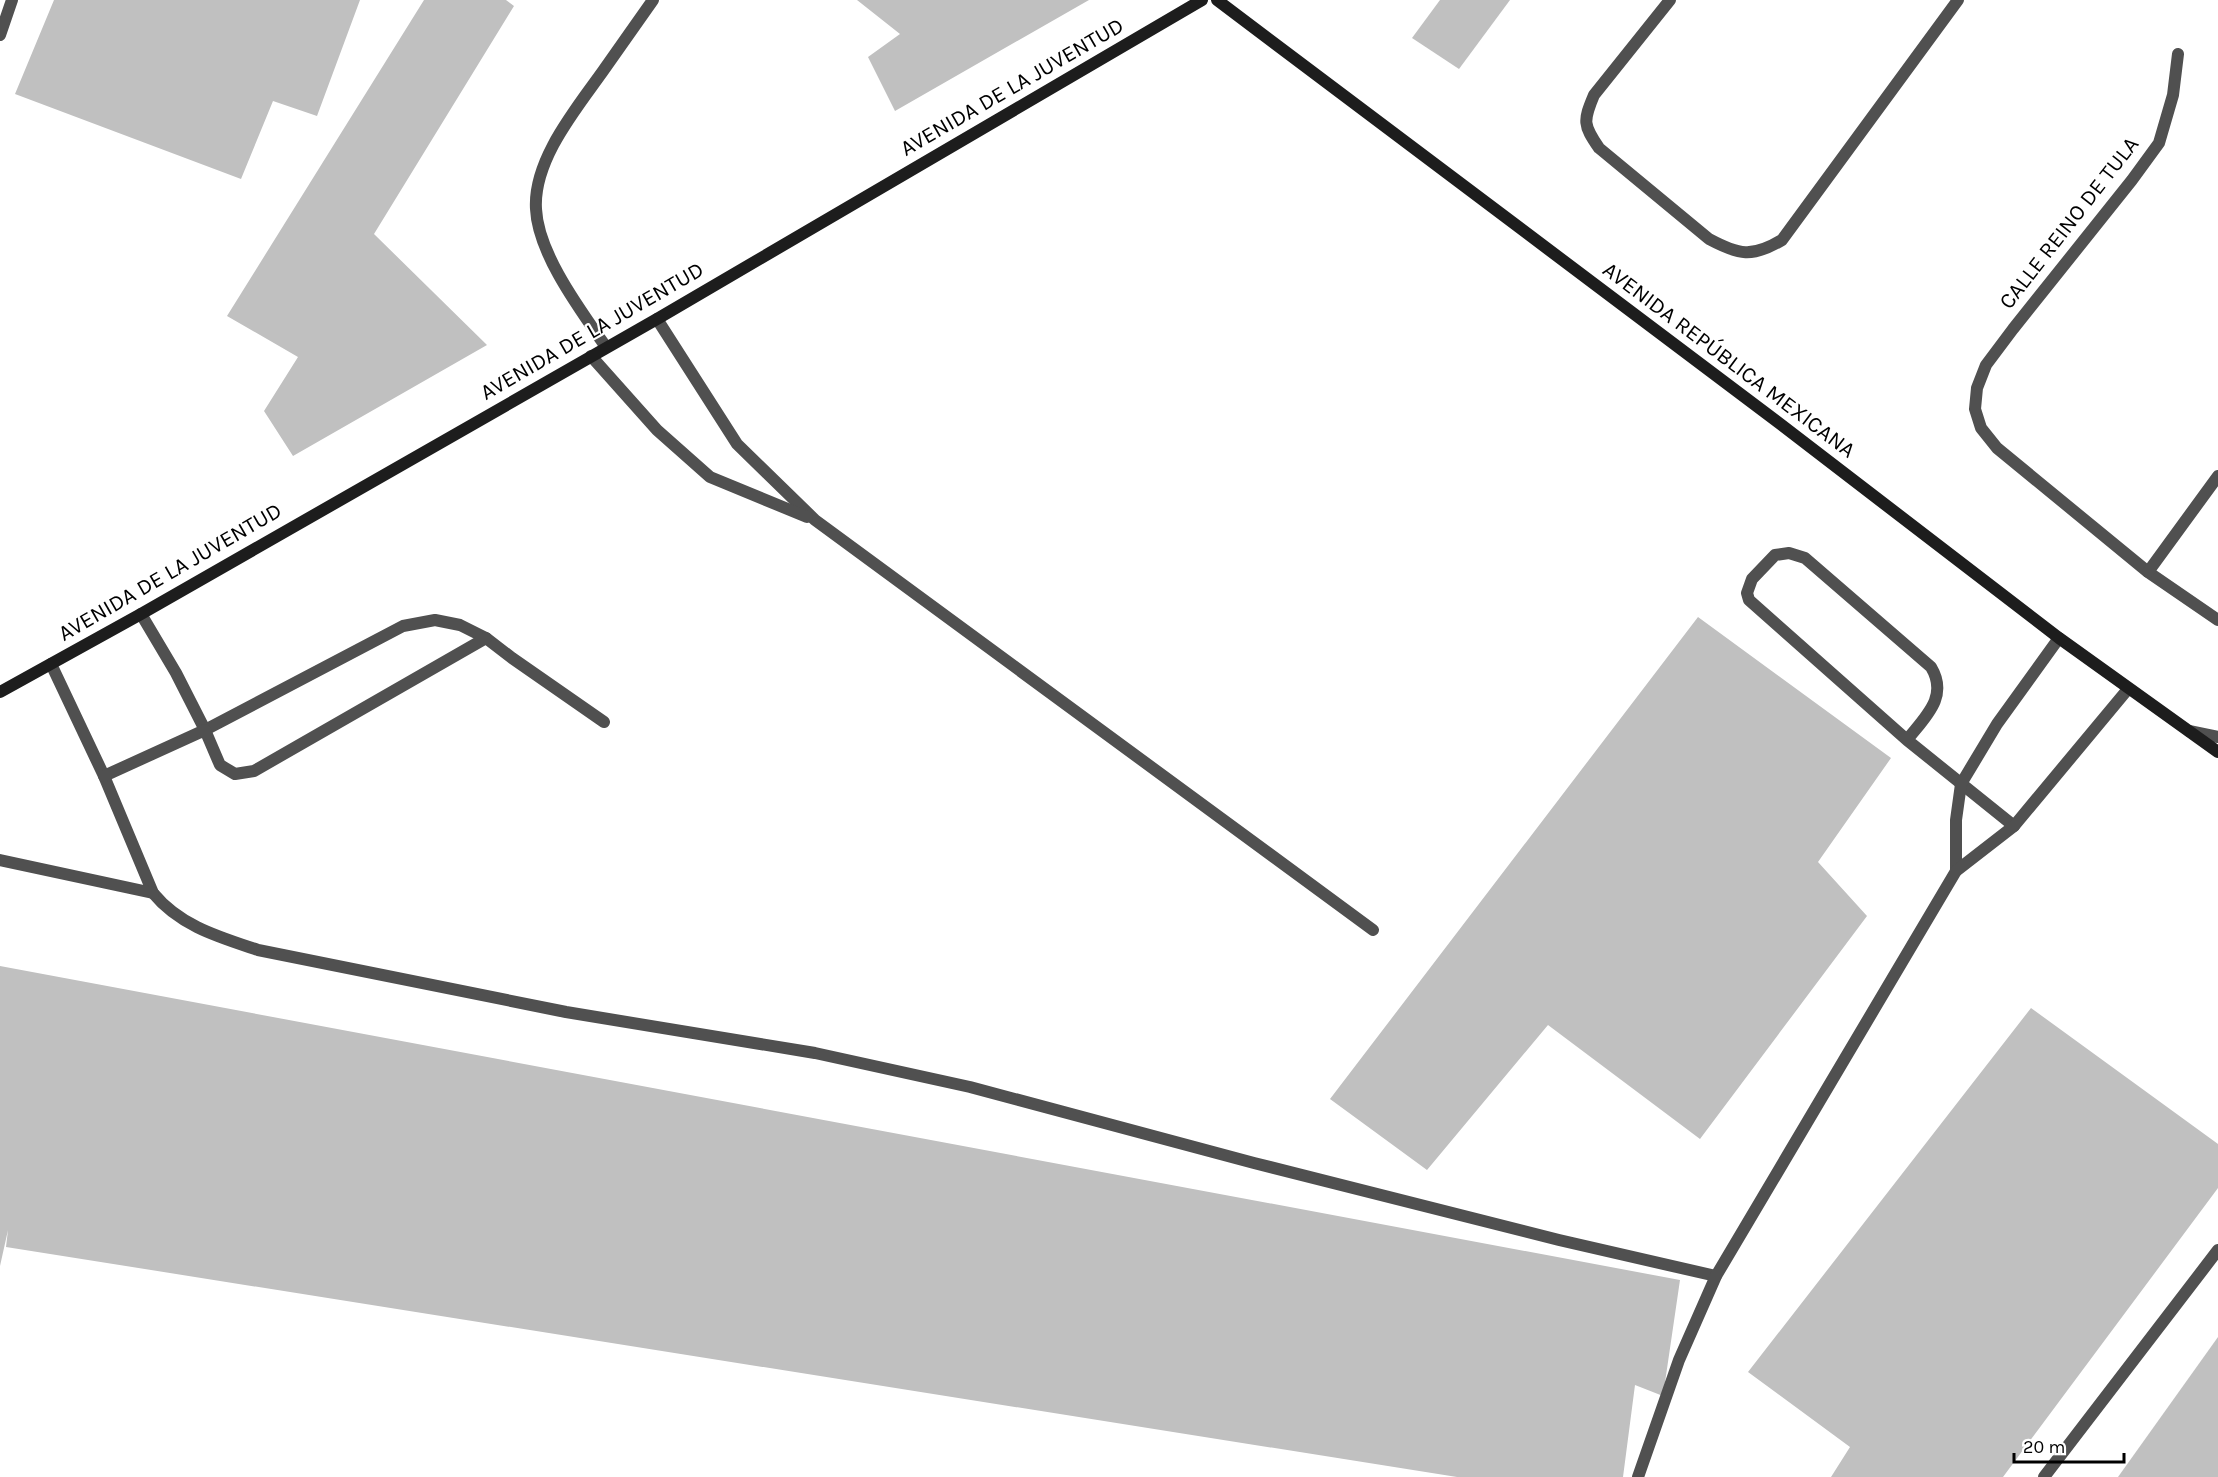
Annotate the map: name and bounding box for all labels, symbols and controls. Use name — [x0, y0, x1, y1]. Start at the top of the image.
street label: AVENIDA DE LA JUVENTUD — [896, 12, 1128, 162]
street label: CALLE REINO DE TULA — [1994, 132, 2144, 314]
street label: AVENIDA DE LA JUVENTUD — [476, 256, 708, 406]
street label: AVENIDA REPÚBLICA MEXICANA — [1598, 256, 1861, 464]
street label: AVENIDA DE LA JUVENTUD — [54, 497, 286, 647]
scale bar — [2014, 1426, 2124, 1464]
text: 20 m — [2023, 1436, 2065, 1458]

